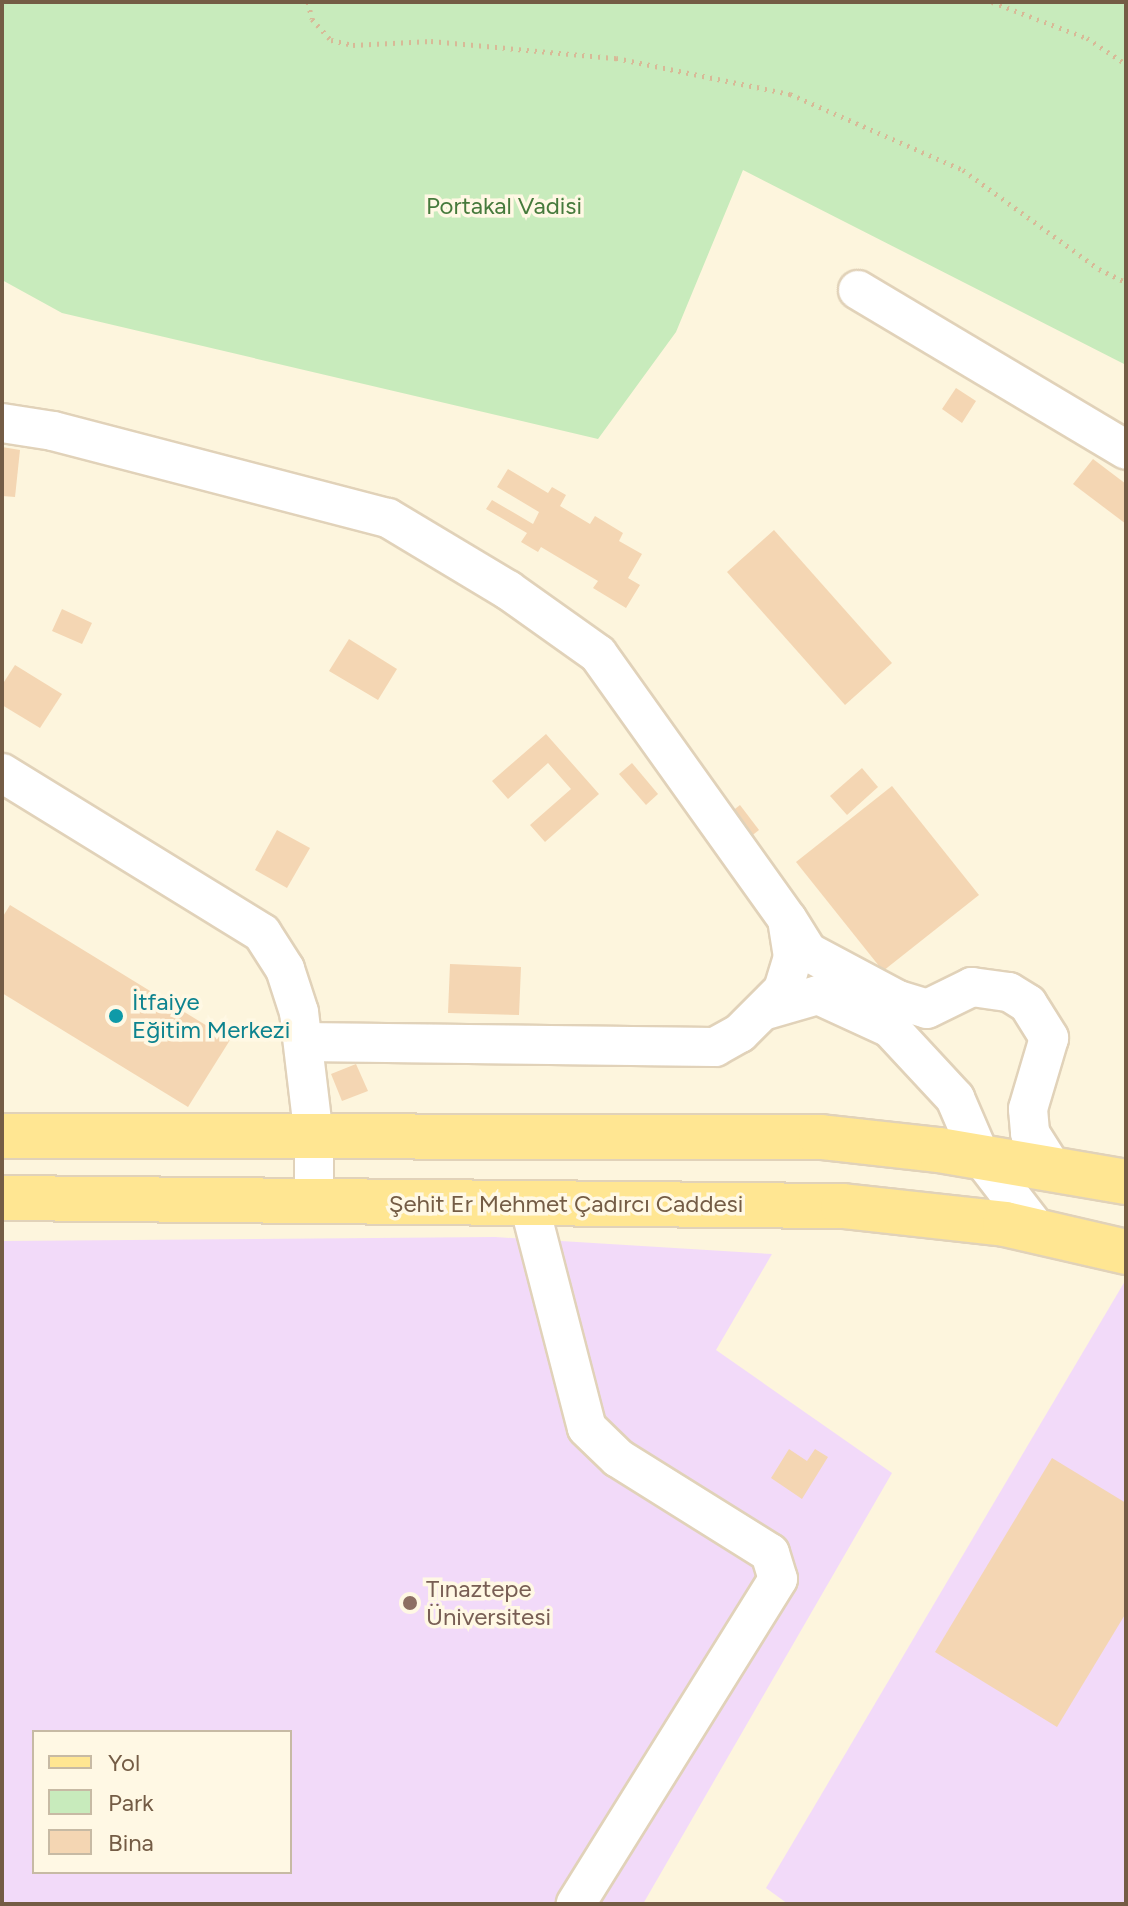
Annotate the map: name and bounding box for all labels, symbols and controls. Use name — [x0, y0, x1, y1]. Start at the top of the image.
park label: Portakal Vadisi — [426, 192, 582, 220]
place label: İtfaiye Eğitim Merkezi — [132, 988, 290, 1044]
marker: İtfaiye Eğitim Merkezi — [107, 1007, 125, 1025]
street label: Şehit Er Mehmet Çadırcı Caddesi — [389, 1190, 743, 1218]
place label: Tınaztepe Üniversitesi — [426, 1575, 551, 1631]
marker: Tınaztepe Üniversitesi — [401, 1594, 419, 1612]
legend — [32, 1730, 292, 1874]
text: Yol — [108, 1748, 140, 1777]
text: Park — [108, 1788, 154, 1817]
text: Bina — [108, 1828, 154, 1857]

